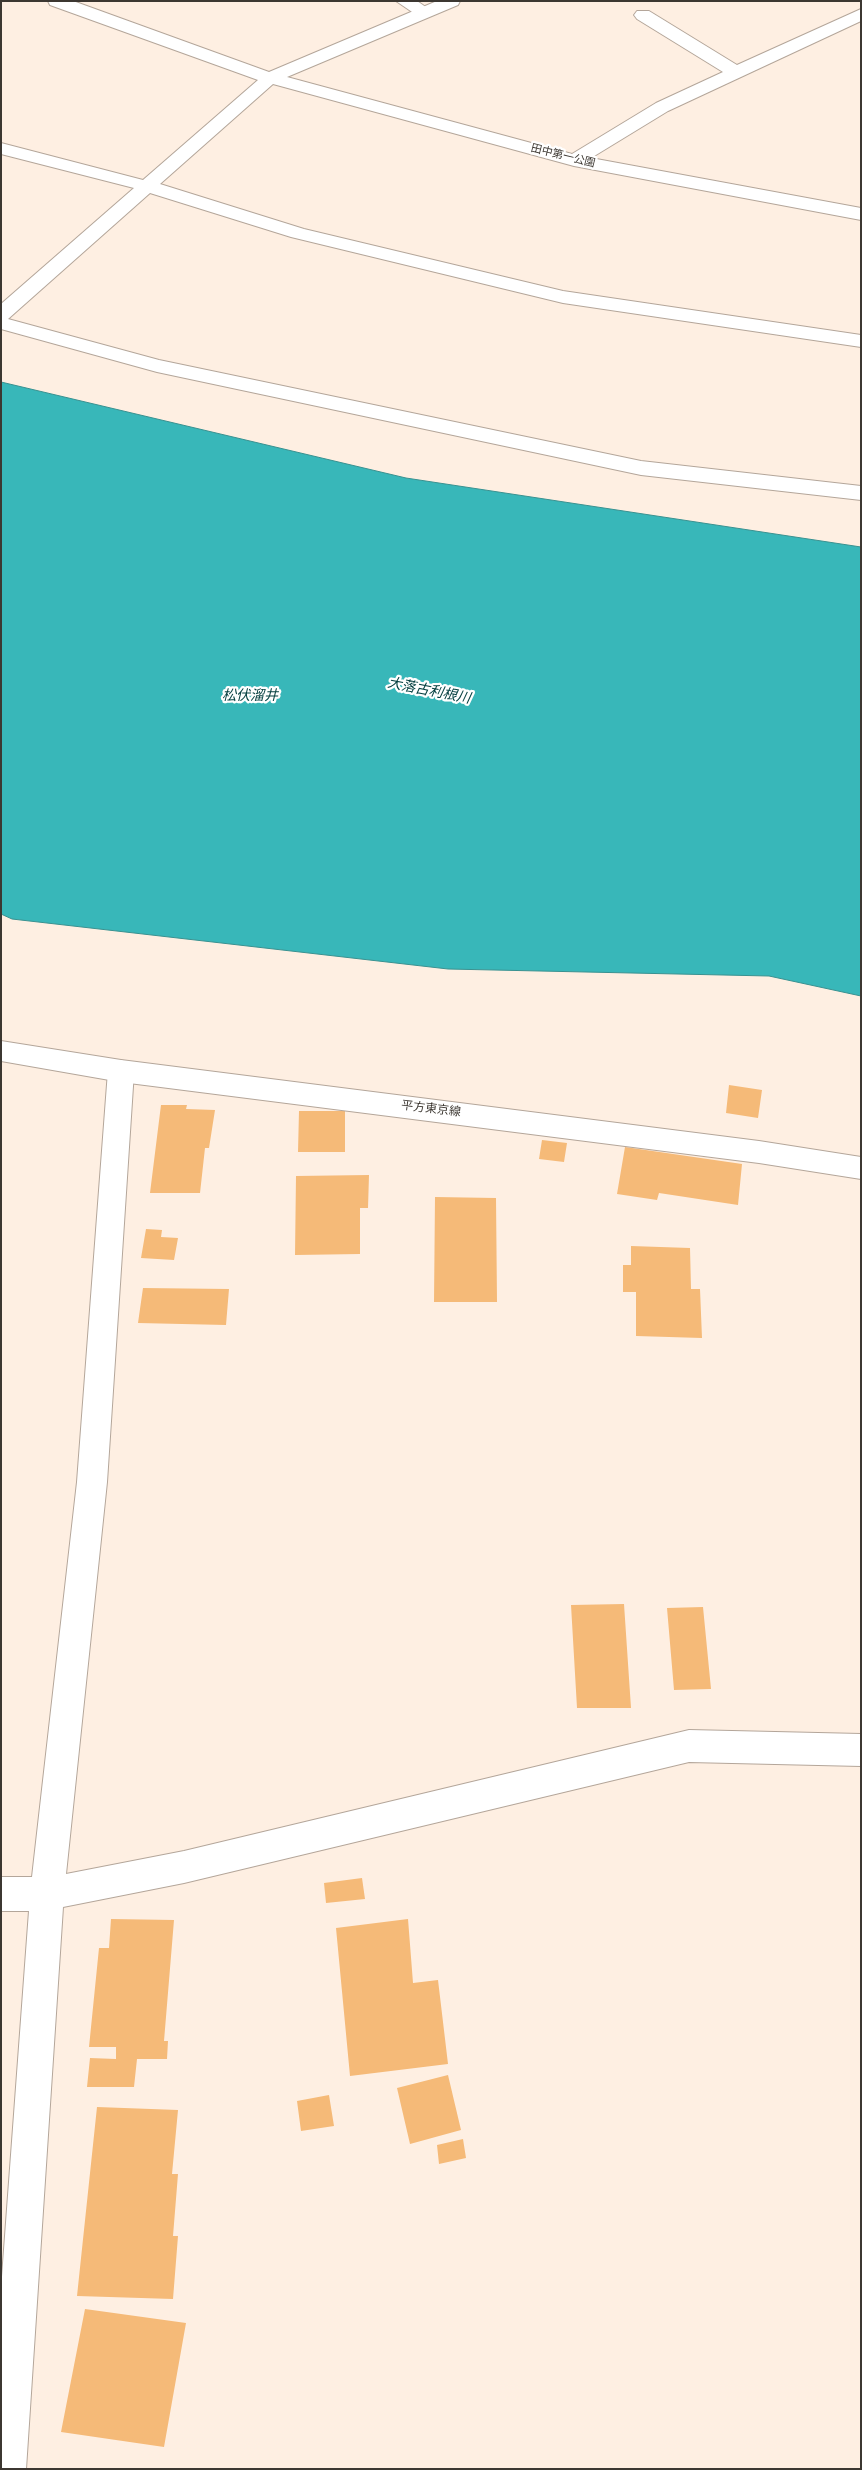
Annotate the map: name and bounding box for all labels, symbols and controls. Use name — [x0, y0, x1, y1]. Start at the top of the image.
street label: 田中第一公園 — [529, 142, 597, 170]
water label: 大落古利根川 — [386, 675, 472, 707]
water label: 松伏溜井 — [222, 688, 278, 704]
street label: 平方東京線 — [400, 1098, 462, 1120]

